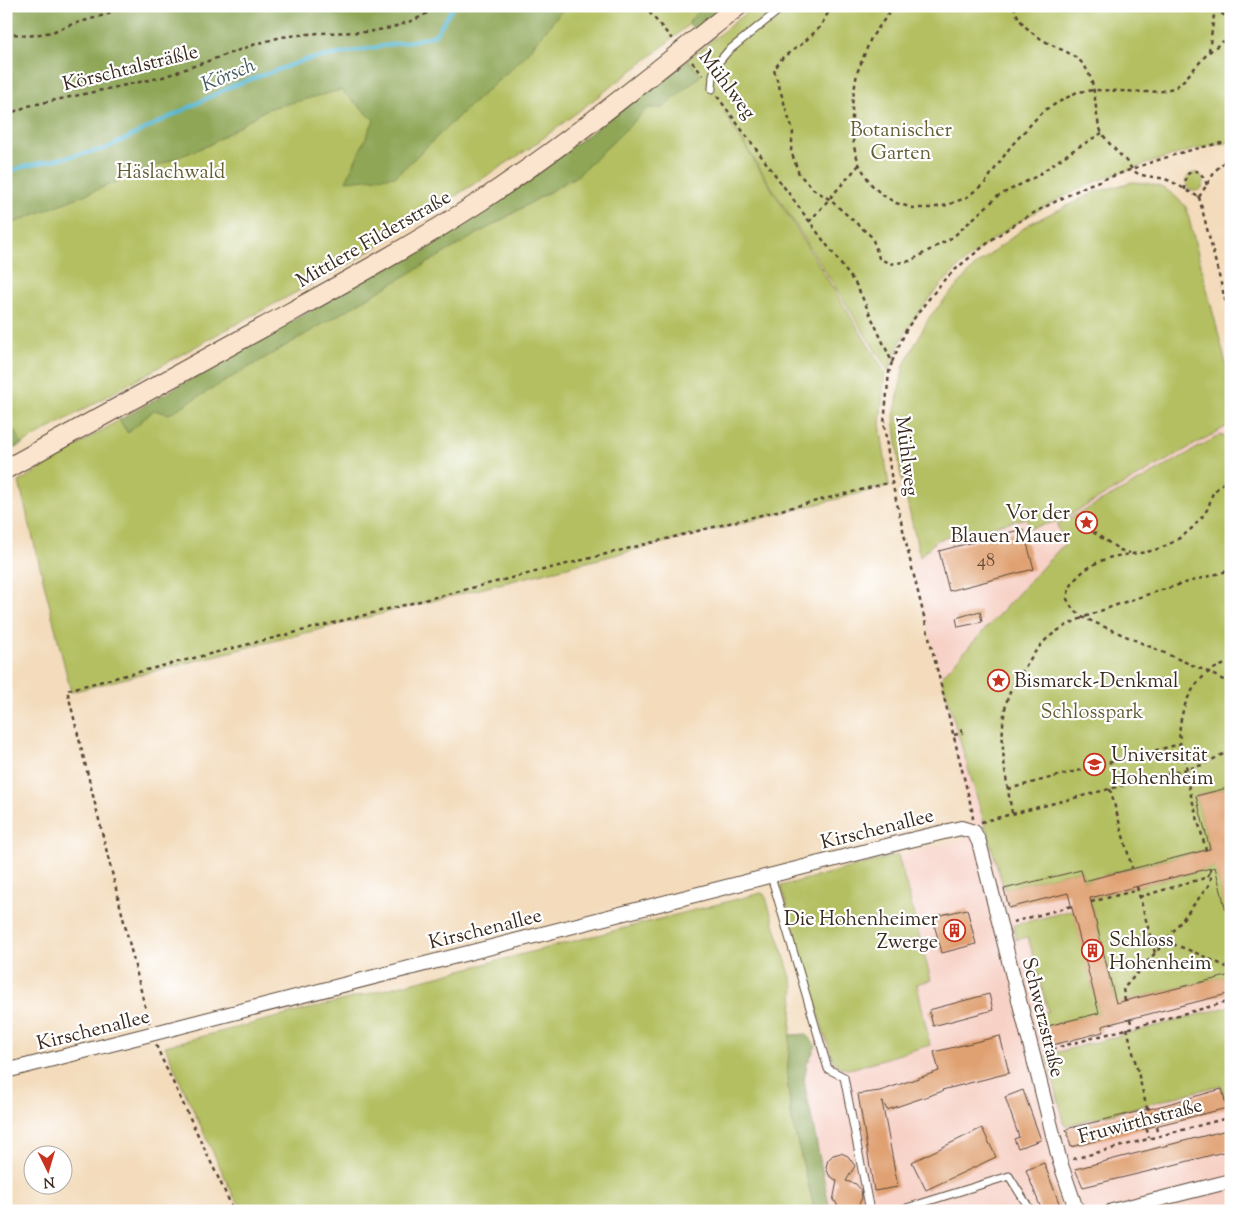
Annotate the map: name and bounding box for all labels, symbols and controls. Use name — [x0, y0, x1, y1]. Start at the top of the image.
street label: Körschtalsträßle — [60, 39, 201, 100]
street label: Mühlweg — [690, 45, 762, 126]
water label: Körsch — [197, 51, 261, 101]
park label: Botanischer Garten — [850, 117, 953, 169]
park label: Häslachwald — [117, 159, 225, 188]
street label: Mittlere Filderstraße — [291, 184, 457, 296]
street label: Mühlweg — [886, 415, 925, 498]
place label: Vor der Blauen Mauer — [950, 500, 1070, 552]
place icon: Vor der Blauen Mauer — [1074, 511, 1098, 535]
house number: 48 — [977, 549, 995, 575]
place icon: Bismarck-Denkmal — [986, 668, 1010, 692]
place label: Bismarck-Denkmal — [1014, 668, 1179, 697]
park label: Schlosspark — [1041, 699, 1144, 728]
place label: Universität Hohenheim — [1111, 742, 1214, 794]
school or university icon: Universität Hohenheim — [1083, 753, 1107, 777]
street label: Kirschenallee — [818, 802, 937, 859]
street label: Kirschenallee — [426, 902, 545, 959]
place label: Die Hohenheimer Zwerge — [784, 906, 938, 958]
building icon: Die Hohenheimer Zwerge — [942, 918, 966, 942]
place label: Schloss Hohenheim — [1109, 927, 1212, 979]
building icon: Schloss Hohenheim — [1081, 939, 1105, 963]
street label: Schwerzstraße — [1013, 955, 1070, 1081]
street label: Kirschenallee — [34, 1003, 153, 1060]
street label: Fruwirthstraße — [1075, 1092, 1206, 1153]
north arrow — [22, 1144, 72, 1194]
text: N — [43, 1171, 55, 1191]

